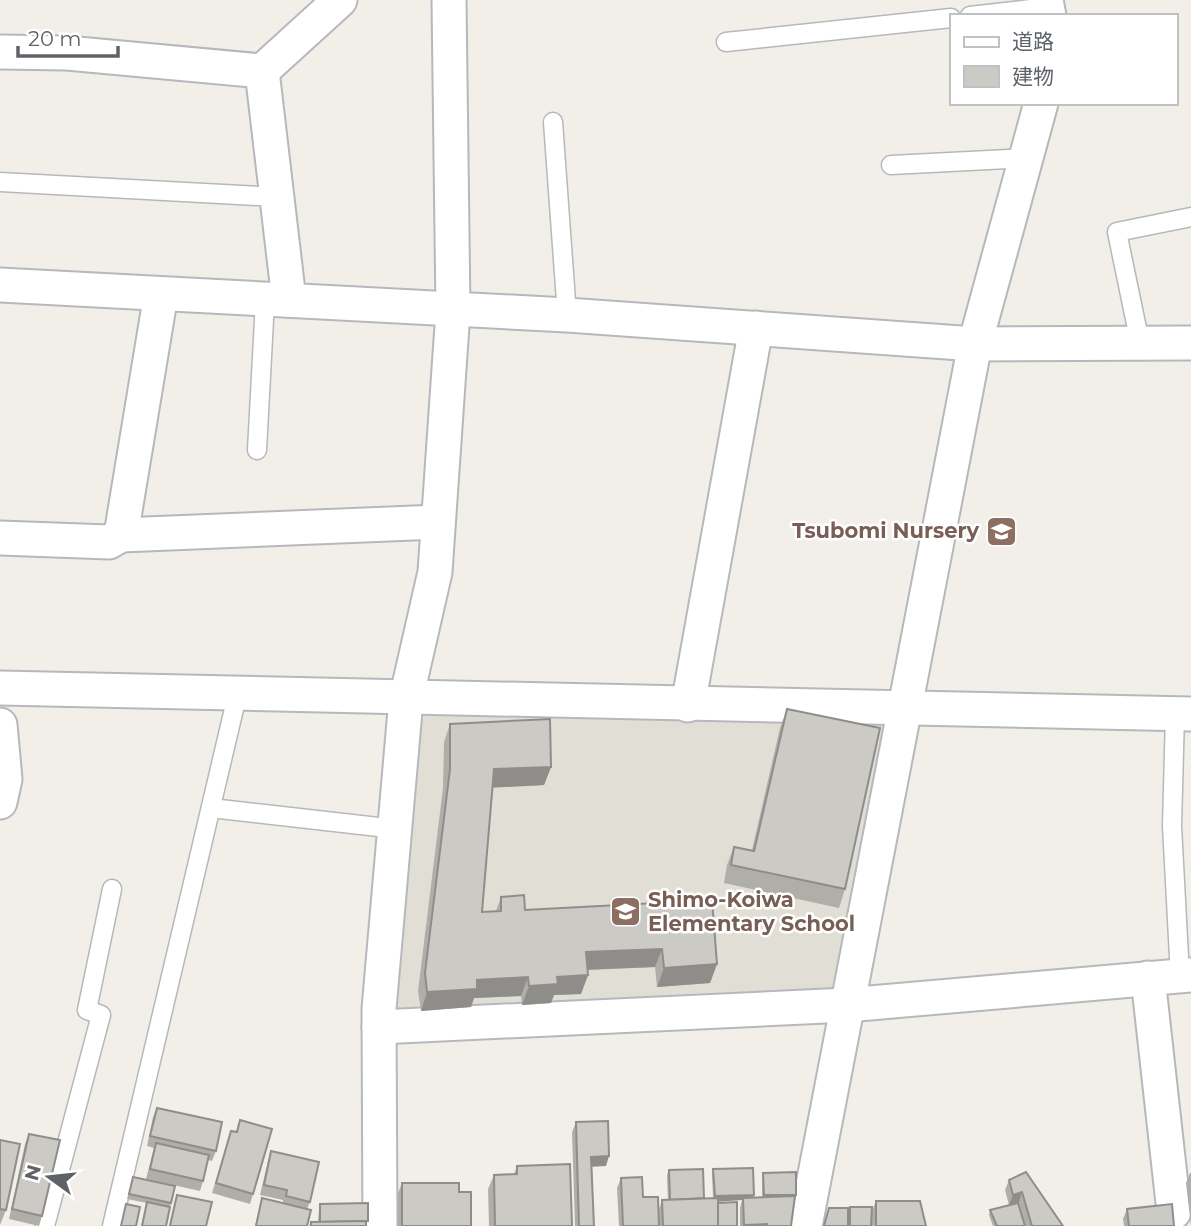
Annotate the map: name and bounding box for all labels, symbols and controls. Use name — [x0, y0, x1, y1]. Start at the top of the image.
scale bar — [18, 14, 117, 58]
legend — [950, 14, 1177, 105]
text: 20 m — [28, 26, 82, 51]
text: 道路 — [1012, 29, 1054, 54]
text: 建物 — [1012, 64, 1054, 89]
school or university icon: Tsubomi Nursery — [985, 514, 1019, 548]
place label: Tsubomi Nursery — [792, 518, 979, 543]
place label: Shimo-Koiwa Elementary School — [648, 887, 855, 936]
school or university icon: Shimo-Koiwa Elementary School — [608, 895, 642, 929]
north arrow — [14, 1142, 84, 1212]
text: N — [20, 1162, 46, 1183]

